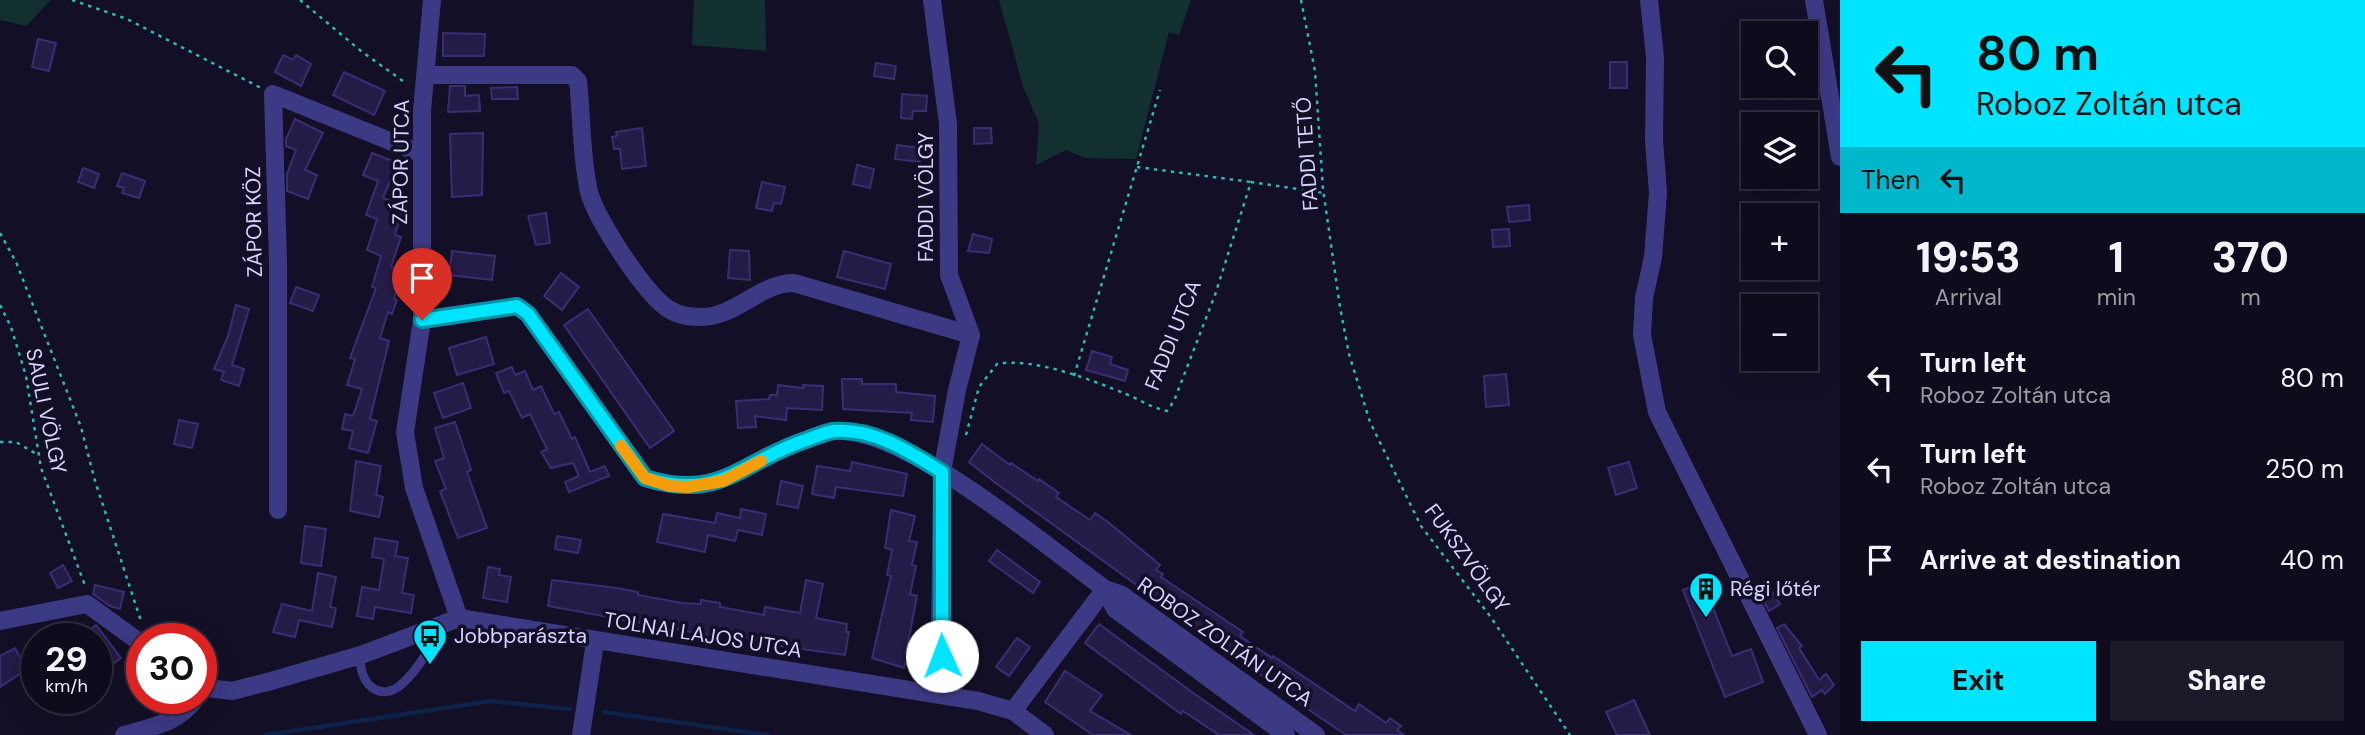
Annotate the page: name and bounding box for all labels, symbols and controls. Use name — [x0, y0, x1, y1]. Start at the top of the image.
map controls — [1741, 21, 1818, 371]
button: search — [1741, 21, 1818, 98]
text: 80 m — [1976, 21, 2099, 85]
icon: left — [1861, 28, 1952, 119]
text: Roboz Zoltán utca — [1976, 83, 2242, 125]
street label: FADDI TETŐ — [1289, 96, 1325, 212]
street label: ZÁPOR UTCA — [386, 99, 416, 225]
button: layers — [1741, 112, 1818, 189]
street label: FADDI VÖLGY — [912, 132, 940, 262]
icon: left — [1934, 161, 1972, 199]
text: Then — [1861, 163, 1920, 197]
street label: ZÁPOR KÖZ — [239, 166, 269, 278]
button: + — [1741, 203, 1818, 280]
text: 19:53 — [1916, 230, 2021, 285]
text: 1 — [2108, 230, 2124, 285]
text: 370 — [2212, 230, 2289, 285]
pin — [392, 248, 452, 320]
icon: arrive — [403, 259, 441, 297]
street label: FADDI UTCA — [1138, 276, 1208, 394]
text: Arrival — [1935, 282, 2002, 312]
text: min — [2097, 282, 2136, 312]
text: m — [2240, 282, 2261, 312]
button: − — [1741, 294, 1818, 371]
street label: SAULI VÖLGY — [19, 346, 73, 476]
text: Turn left — [1920, 346, 2027, 380]
icon: left — [1861, 359, 1899, 397]
text: 80 m — [2280, 361, 2344, 395]
text: Roboz Zoltán utca — [1920, 380, 2111, 410]
text: Turn left — [1920, 437, 2027, 471]
icon: left — [1861, 450, 1899, 488]
text: 250 m — [2265, 452, 2344, 486]
text: Roboz Zoltán utca — [1920, 471, 2111, 501]
street label: FUKSZVÖLGY — [1418, 498, 1516, 618]
icon: arrive — [1861, 541, 1899, 579]
text: Arrive at destination — [1920, 543, 2181, 577]
text: 40 m — [2280, 543, 2344, 577]
building icon: Régi lőtér — [1687, 570, 1725, 619]
street label: ROBOZ ZOLTÁN UTCA — [1132, 571, 1318, 713]
place label: Régi lőtér — [1730, 575, 1821, 603]
street label: TOLNAI LAJOS UTCA — [602, 606, 804, 665]
bus stop icon: Jobbparászta — [411, 617, 449, 666]
position arrow — [905, 619, 979, 693]
place label: Jobbparászta — [454, 622, 587, 650]
speed limit sign: 30 — [126, 623, 217, 714]
text: 29 — [45, 636, 88, 682]
button: Exit — [1861, 641, 2096, 721]
button: Share — [2110, 641, 2344, 721]
text: km/h — [45, 674, 88, 698]

